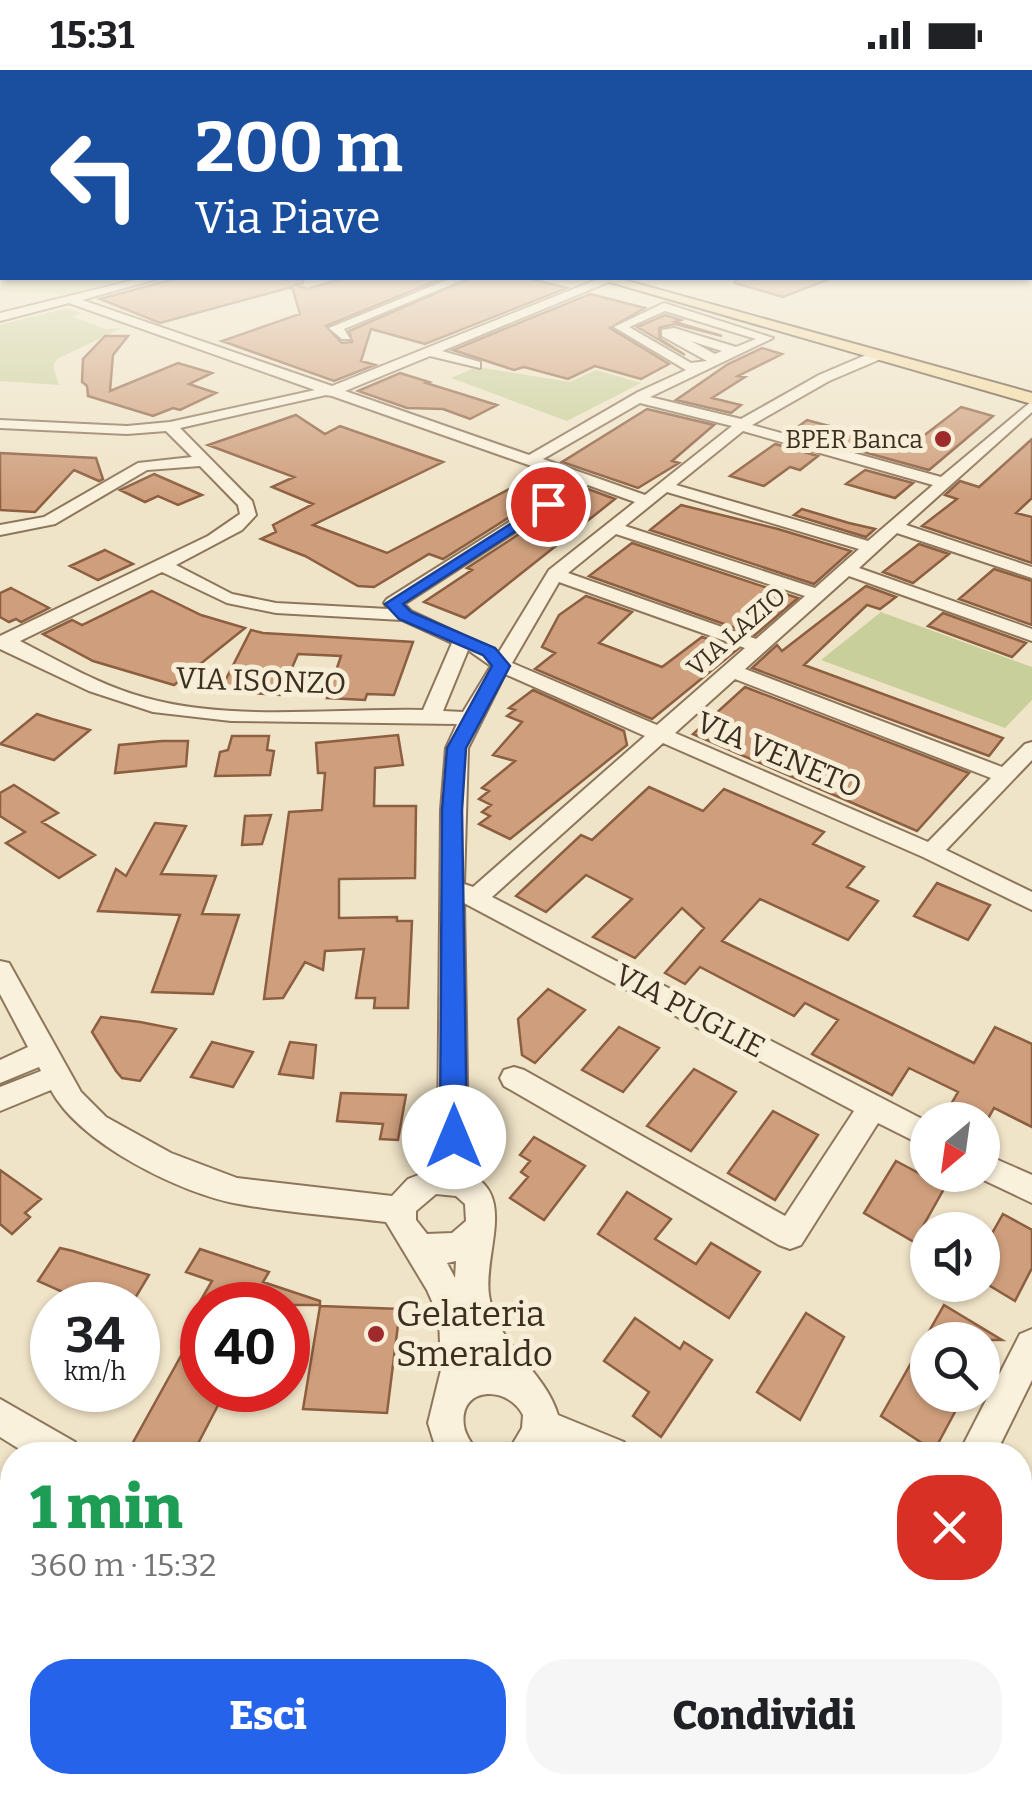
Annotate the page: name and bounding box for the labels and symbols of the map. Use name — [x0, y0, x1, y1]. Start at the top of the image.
place label: BPER Banca — [785, 425, 923, 455]
marker: BPER Banca — [932, 428, 954, 450]
pin — [506, 462, 591, 547]
street label: VIA LAZIO — [681, 581, 792, 683]
street label: VIA ISONZO — [175, 660, 347, 702]
street label: VIA VENETO — [691, 704, 867, 806]
street label: VIA PUGLIE — [609, 956, 771, 1066]
position arrow — [402, 1085, 506, 1189]
north arrow — [910, 1102, 1000, 1192]
speed limit sign: 40 — [180, 1282, 310, 1412]
place label: Gelateria Smeraldo — [396, 1293, 553, 1375]
marker: Gelateria Smeraldo — [365, 1323, 387, 1345]

